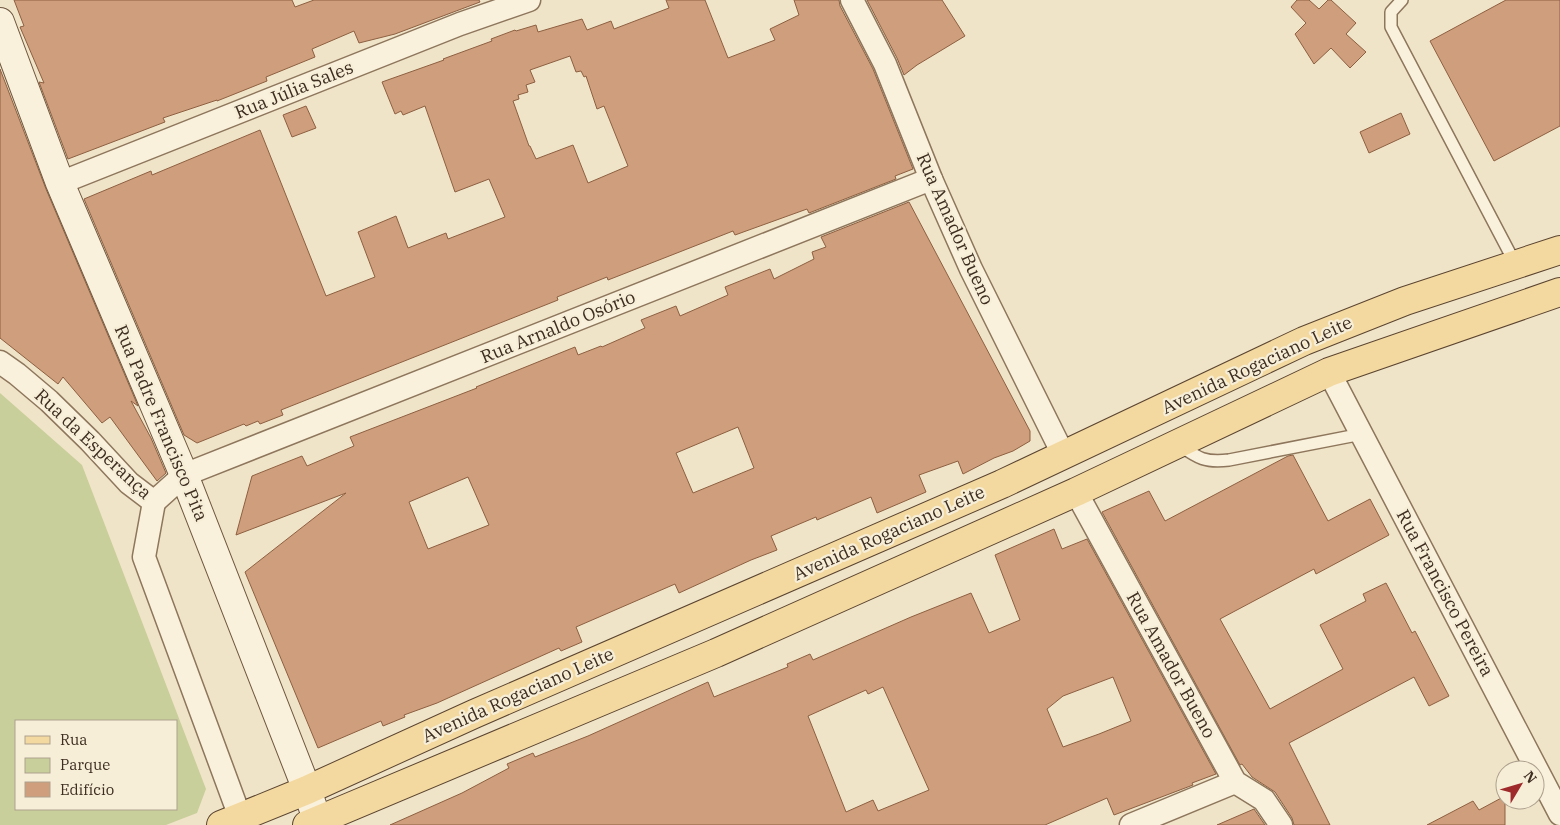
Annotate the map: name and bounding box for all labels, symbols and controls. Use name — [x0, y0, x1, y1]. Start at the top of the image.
street label: Rua Júlia Sales — [231, 55, 356, 124]
street label: Rua Amador Bueno — [912, 149, 999, 308]
street label: Rua Arnaldo Osório — [477, 285, 639, 368]
street label: Avenida Rogaciano Leite — [1158, 310, 1356, 419]
street label: Rua Padre Francisco Pita — [110, 321, 213, 525]
street label: Rua da Esperança — [30, 384, 157, 504]
street label: Avenida Rogaciano Leite — [789, 480, 988, 585]
street label: Rua Francisco Pereira — [1392, 505, 1499, 680]
street label: Rua Amador Bueno — [1122, 587, 1221, 742]
street label: Avenida Rogaciano Leite — [418, 642, 617, 747]
legend — [15, 720, 178, 810]
text: Rua — [60, 730, 87, 749]
text: Parque — [60, 755, 110, 774]
north arrow — [1495, 760, 1545, 810]
text: N — [1520, 767, 1541, 787]
text: Edifício — [60, 780, 114, 799]

